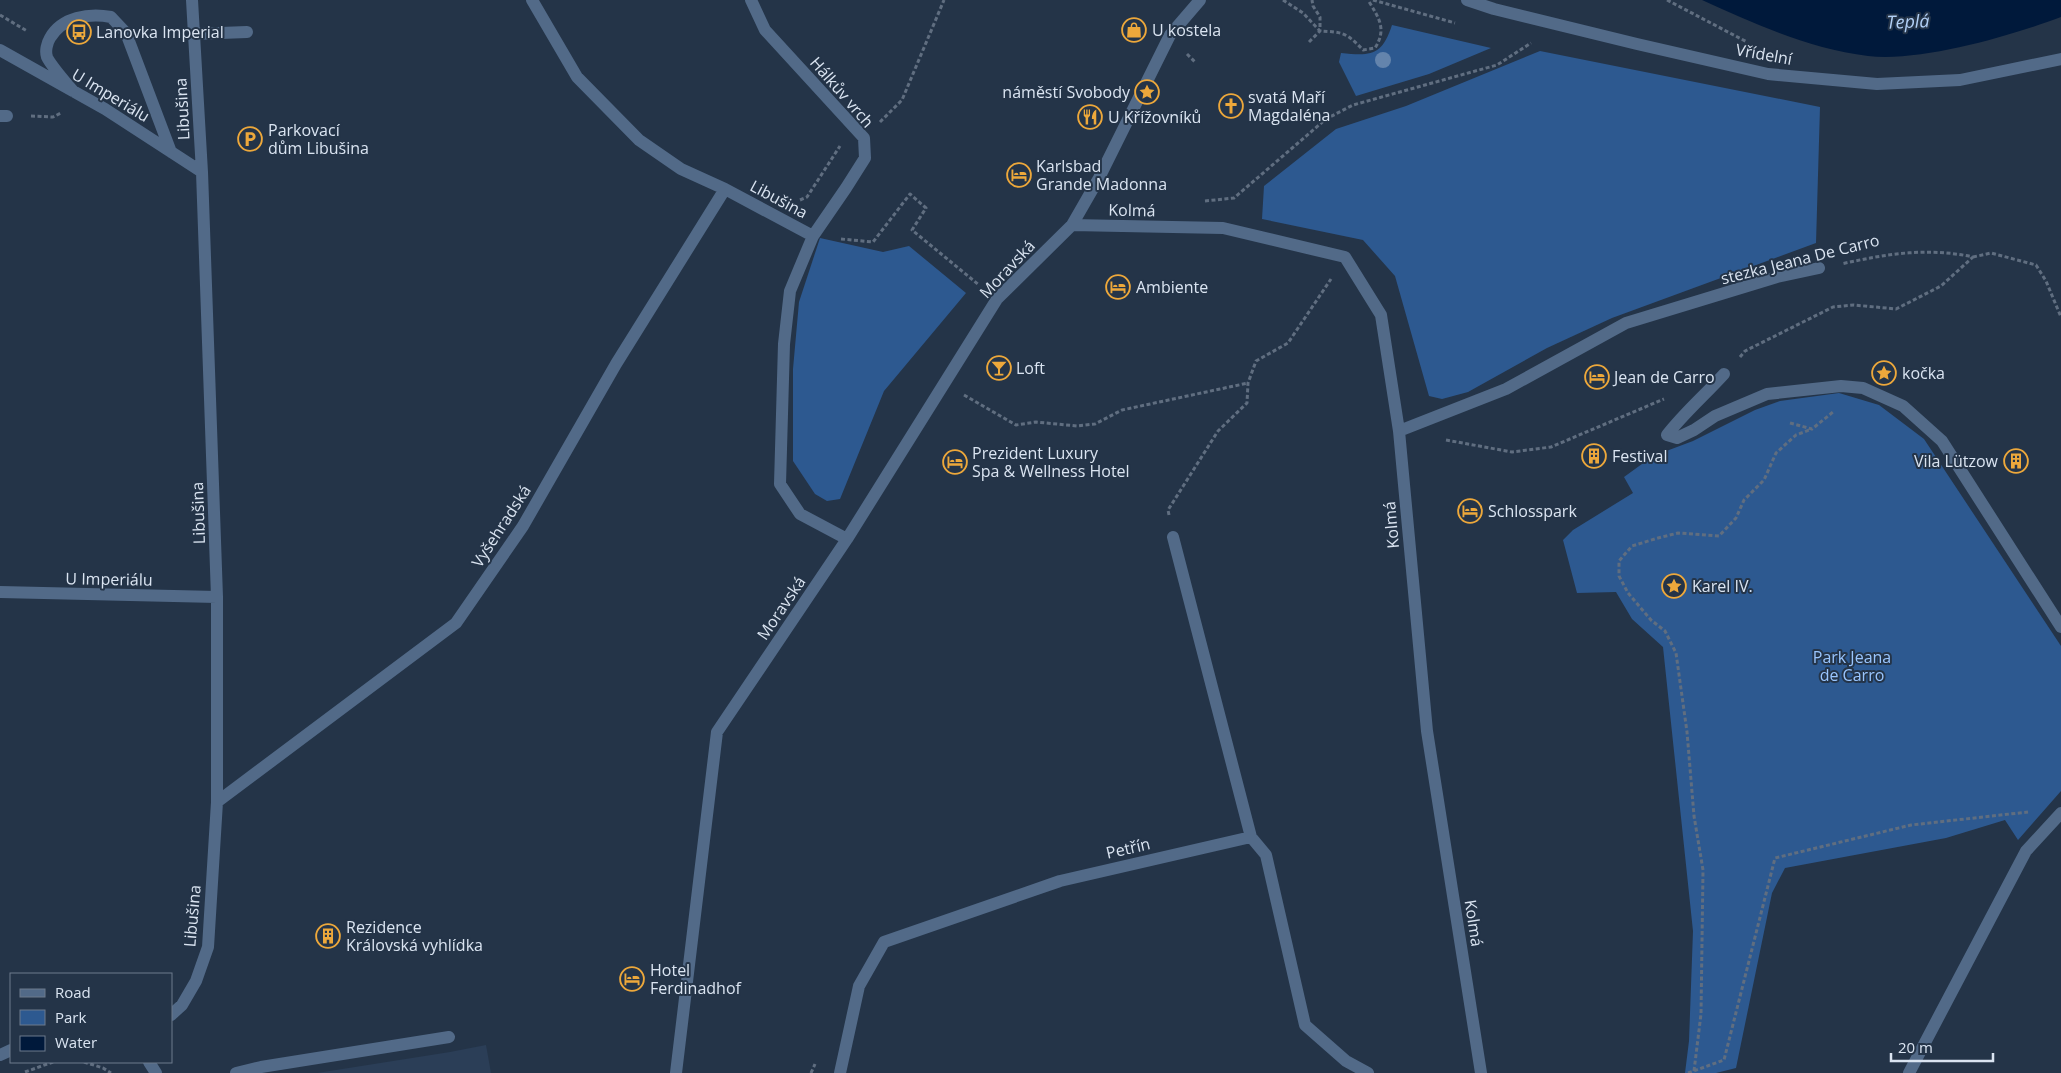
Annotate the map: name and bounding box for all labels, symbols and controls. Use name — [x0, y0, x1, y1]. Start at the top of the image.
water label: Teplá — [1886, 8, 1930, 34]
shop icon: U kostela — [1121, 17, 1147, 43]
bus stop icon: Lanovka Imperial — [66, 19, 92, 45]
place label: U kostela — [1152, 19, 1221, 41]
place label: Lanovka Imperial — [96, 21, 224, 43]
street label: Vřídelní — [1734, 38, 1795, 70]
street label: Hálkův vrch — [805, 52, 879, 132]
street label: U Imperiálu — [68, 63, 154, 127]
street label: Libušina — [169, 77, 195, 141]
place icon: náměstí Svobody — [1134, 79, 1160, 105]
place label: náměstí Svobody — [1002, 81, 1131, 103]
place label: svatá Maří Magdaléna — [1248, 86, 1330, 126]
church icon: svatá Maří Magdaléna — [1218, 93, 1244, 119]
restaurant icon: U Křížovníků — [1077, 104, 1103, 130]
place label: U Křížovníků — [1108, 106, 1201, 128]
place label: Parkovací dům Libušina — [268, 119, 369, 159]
parking icon: Parkovací dům Libušina — [237, 126, 263, 152]
place label: Karlsbad Grande Madonna — [1036, 155, 1167, 195]
hotel icon: Karlsbad Grande Madonna — [1006, 162, 1032, 188]
street label: Libušina — [746, 175, 812, 223]
street label: Kolmá — [1108, 199, 1156, 221]
street label: stezka Jeana De Carro — [1718, 229, 1882, 289]
street label: Moravská — [974, 235, 1040, 303]
hotel icon: Ambiente — [1105, 274, 1131, 300]
place label: Ambiente — [1136, 276, 1208, 298]
bar icon: Loft — [986, 355, 1012, 381]
place label: Loft — [1016, 357, 1045, 379]
place icon: kočka — [1871, 360, 1897, 386]
place label: kočka — [1902, 362, 1945, 384]
hotel icon: Jean de Carro — [1584, 364, 1610, 390]
place label: Jean de Carro — [1612, 366, 1715, 388]
place label: Prezident Luxury Spa & Wellness Hotel — [972, 442, 1130, 482]
building icon: Festival — [1581, 443, 1607, 469]
place label: Festival — [1612, 445, 1668, 467]
building icon: Vila Lützow — [2003, 448, 2029, 474]
hotel icon: Prezident Luxury Spa & Wellness Hotel — [942, 449, 968, 475]
place label: Vila Lützow — [1914, 450, 1999, 472]
street label: Libušina — [186, 481, 210, 545]
street label: Vyšehradská — [466, 481, 536, 571]
hotel icon: Schlosspark — [1457, 498, 1483, 524]
place label: Schlosspark — [1488, 500, 1577, 522]
street label: Kolmá — [1378, 501, 1404, 549]
street label: U Imperiálu — [65, 567, 153, 591]
street label: Moravská — [752, 572, 810, 644]
place icon: Karel IV. — [1661, 573, 1687, 599]
place label: Karel IV. — [1692, 575, 1753, 597]
park label: Park Jeana de Carro — [1813, 646, 1891, 686]
street label: Petřín — [1104, 832, 1152, 864]
street label: Libušina — [178, 884, 206, 948]
street label: Kolmá — [1459, 898, 1489, 948]
place label: Rezidence Královská vyhlídka — [346, 916, 483, 956]
building icon: Rezidence Královská vyhlídka — [315, 923, 341, 949]
place label: Hotel Ferdinadhof — [650, 959, 743, 999]
hotel icon: Hotel Ferdinadhof — [619, 966, 645, 992]
legend — [10, 973, 172, 1063]
text: Road — [55, 982, 91, 1002]
text: Park — [55, 1007, 86, 1027]
scale bar — [1891, 1030, 1994, 1062]
text: Water — [55, 1032, 97, 1052]
text: 20 m — [1898, 1037, 1933, 1057]

